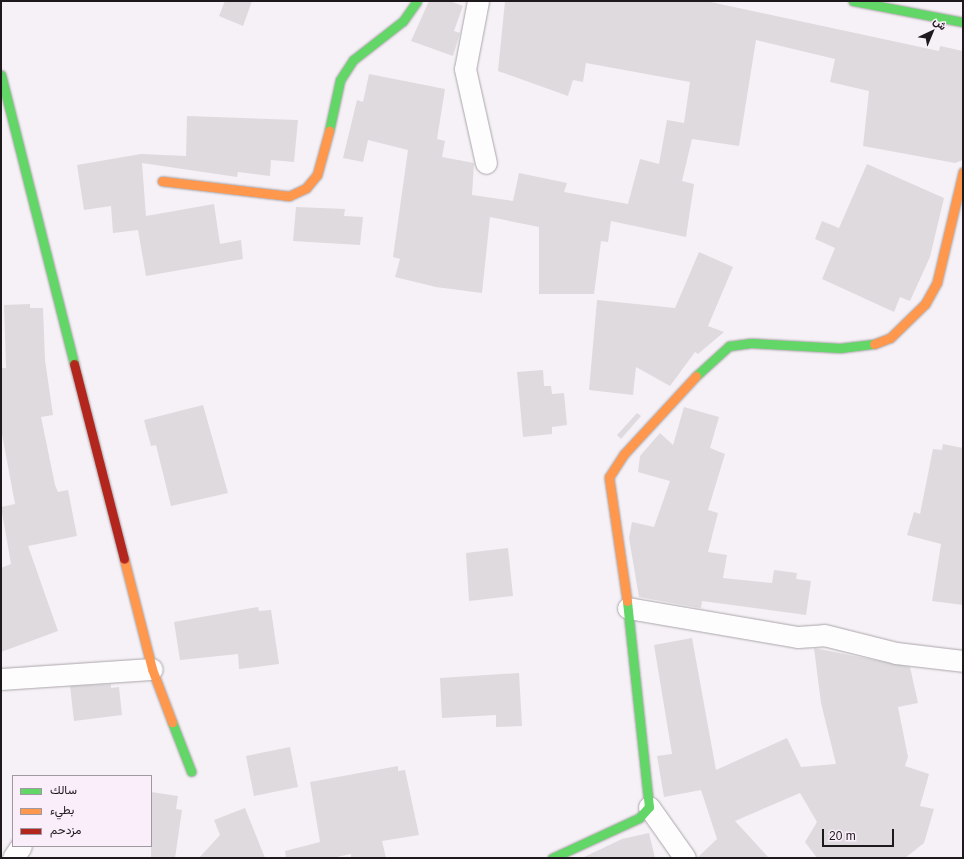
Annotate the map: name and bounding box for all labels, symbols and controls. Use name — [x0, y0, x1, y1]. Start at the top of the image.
north arrow — [912, 12, 952, 52]
text: ش — [931, 14, 949, 32]
legend — [12, 775, 152, 847]
text: سالك — [50, 783, 77, 797]
text: بطيء — [50, 803, 74, 817]
scale bar — [824, 821, 896, 847]
text: مزدحم — [50, 823, 81, 837]
text: 20 m — [829, 829, 856, 843]

